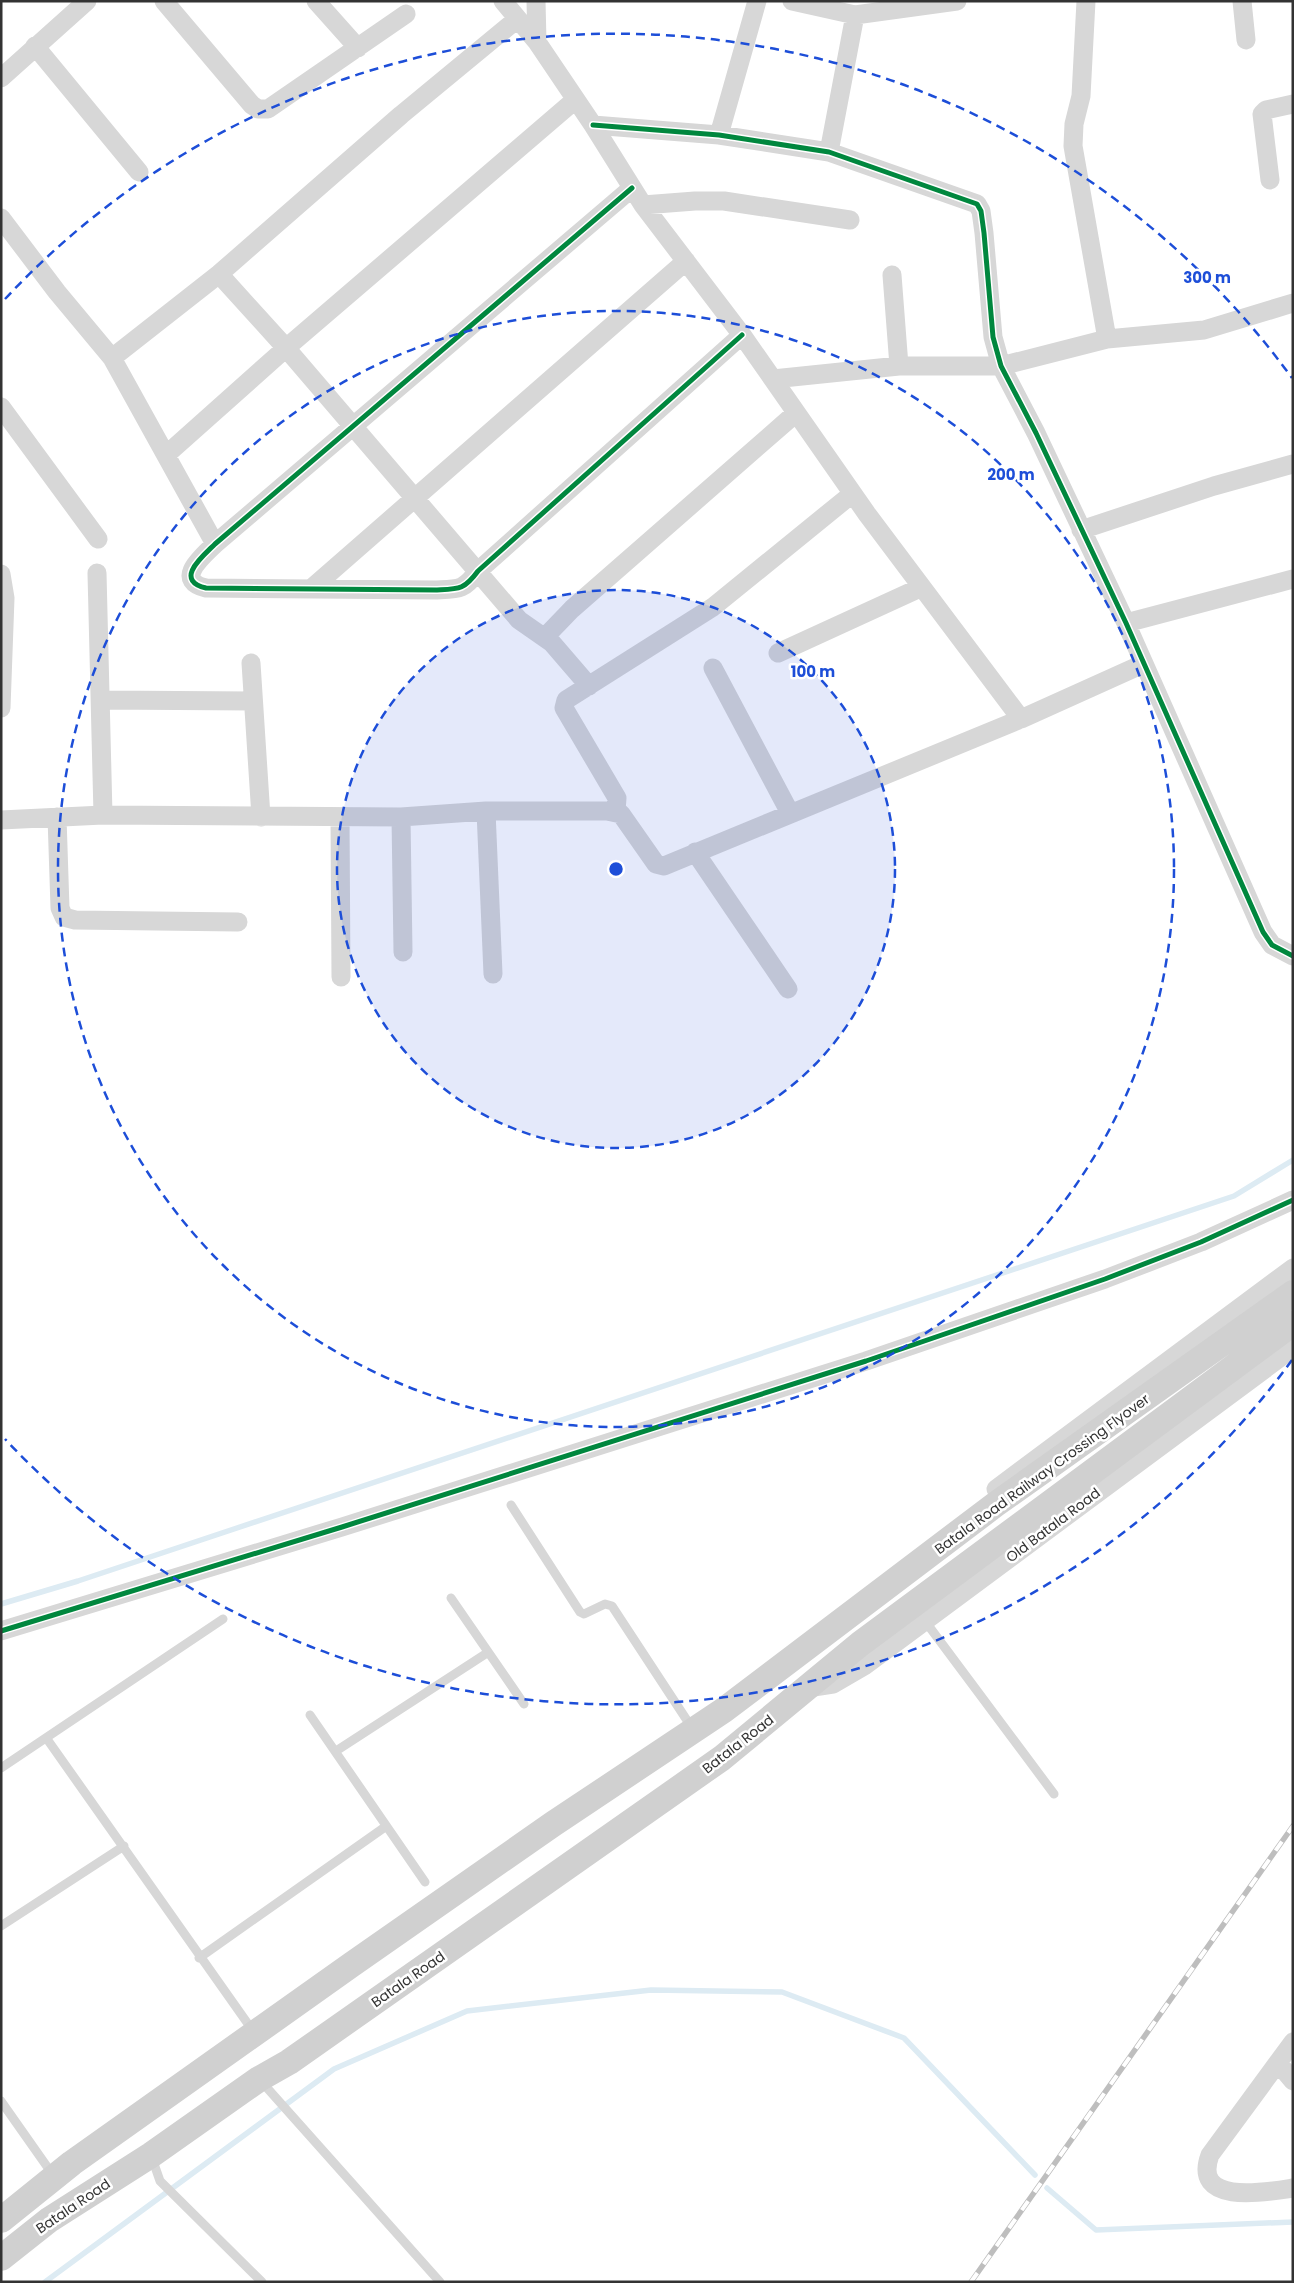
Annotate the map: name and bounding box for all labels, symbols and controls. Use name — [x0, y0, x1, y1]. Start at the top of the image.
text: 300 m — [1183, 267, 1231, 288]
text: 200 m — [987, 464, 1035, 485]
text: 100 m — [791, 661, 835, 682]
centre of rings — [607, 860, 625, 878]
street label: Batala Road Railway Crossing Flyover — [930, 1389, 1154, 1559]
street label: Old Batala Road — [1002, 1483, 1104, 1567]
street label: Batala Road — [698, 1710, 778, 1778]
street label: Batala Road — [367, 1946, 449, 2012]
street label: Batala Road — [32, 2174, 114, 2238]

